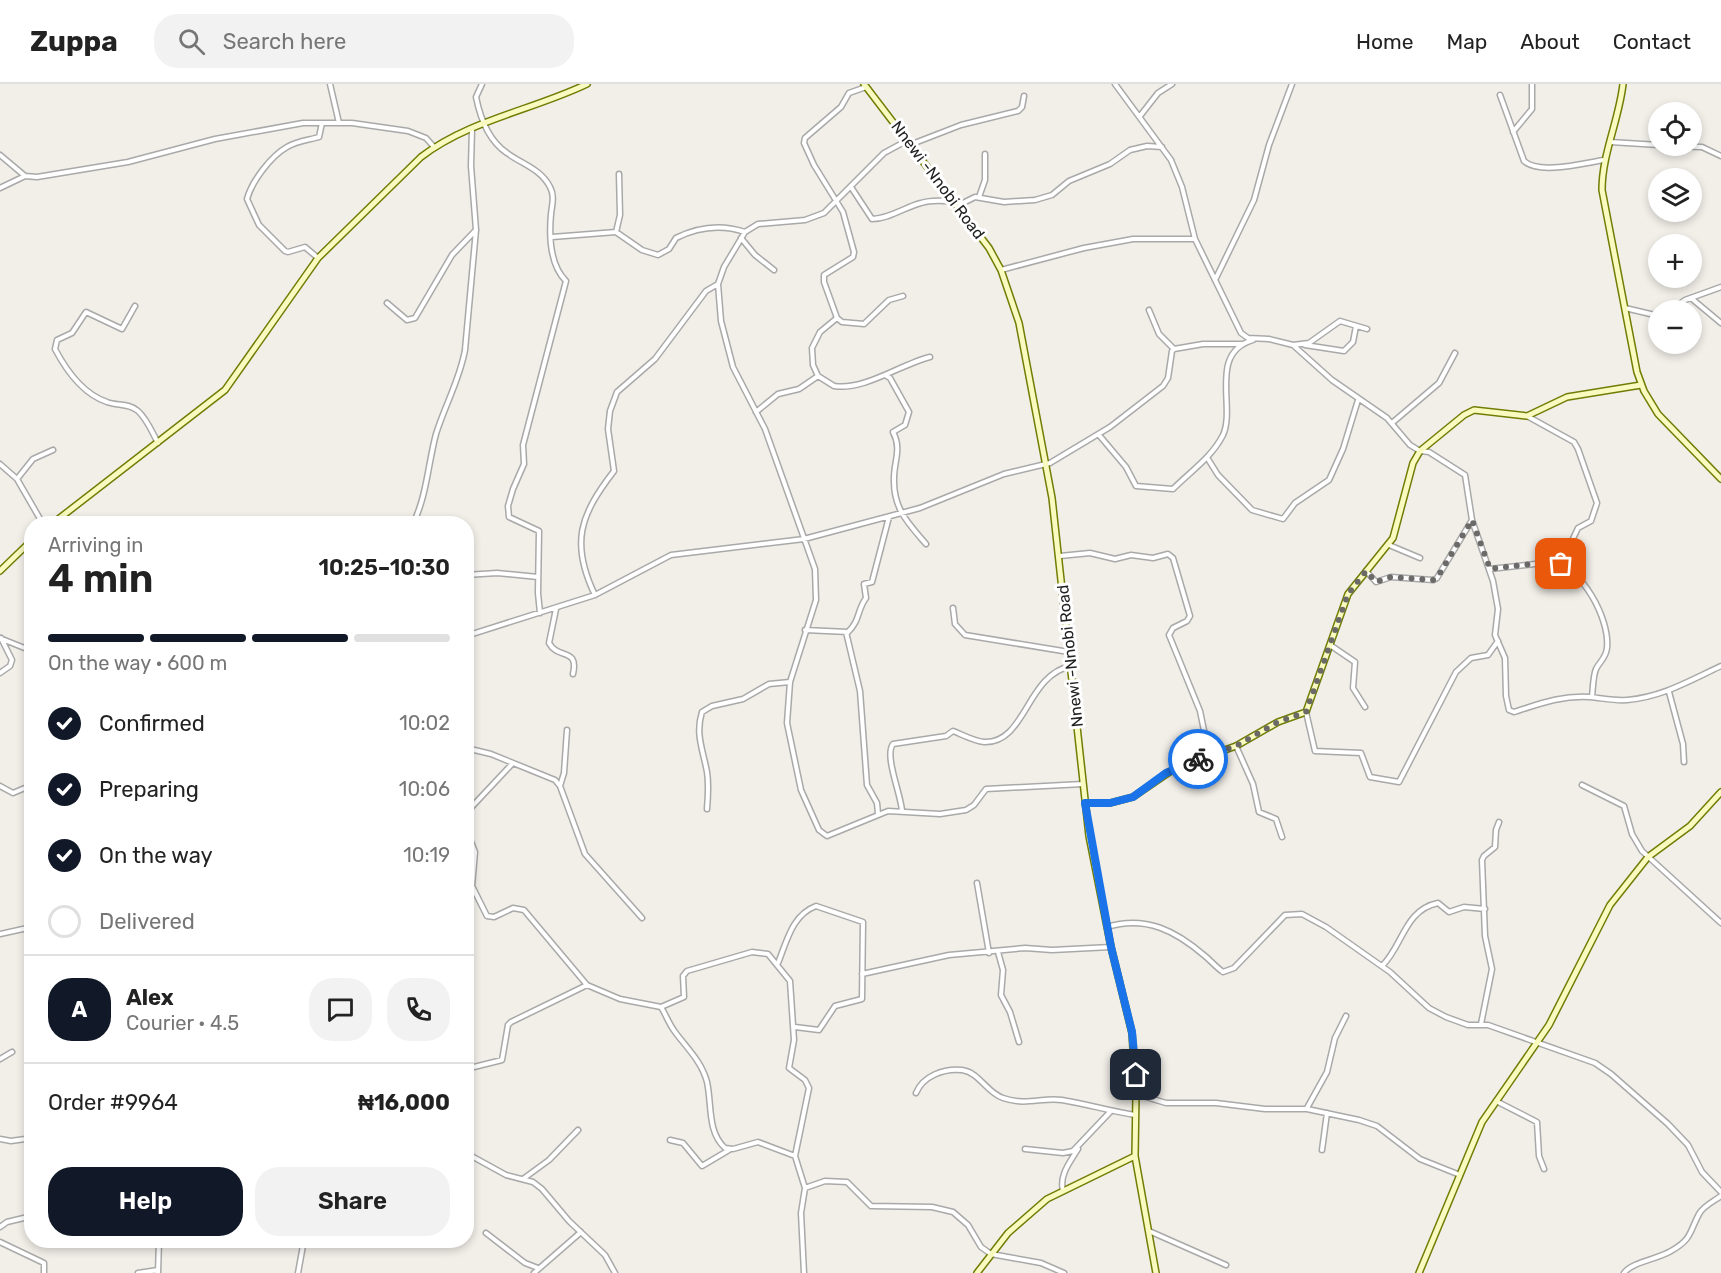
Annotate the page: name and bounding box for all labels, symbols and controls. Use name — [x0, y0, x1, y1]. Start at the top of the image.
search box — [154, 14, 574, 68]
text: Zuppa — [30, 25, 118, 58]
icon: search — [175, 25, 208, 58]
text: Search here — [223, 28, 346, 55]
text: Home — [1356, 29, 1413, 54]
text: Map — [1446, 29, 1487, 54]
text: About — [1520, 29, 1580, 54]
text: Contact — [1613, 29, 1691, 54]
map controls — [1648, 102, 1702, 354]
button: locate — [1648, 102, 1702, 156]
street label: Nnewi -Nnobi Road — [887, 117, 989, 243]
button: layers — [1648, 168, 1702, 222]
button: + — [1648, 234, 1702, 288]
button: − — [1648, 300, 1702, 354]
text: Arriving in — [48, 533, 143, 557]
pin — [1535, 538, 1586, 589]
icon: bag — [1544, 547, 1577, 580]
text: 10:25–10:30 — [318, 554, 450, 581]
text: 4 min — [48, 556, 153, 602]
street label: Nnewi -Nnobi Road — [1053, 584, 1087, 728]
text: On the way · 600 m — [48, 651, 227, 675]
icon: check — [48, 707, 81, 740]
text: Confirmed — [99, 710, 205, 737]
text: 10:02 — [399, 711, 450, 735]
courier — [1168, 729, 1228, 789]
icon: bike — [1182, 743, 1215, 776]
icon: check — [48, 773, 81, 806]
text: Preparing — [99, 776, 199, 803]
text: 10:06 — [399, 777, 450, 801]
icon: check — [48, 839, 81, 872]
text: On the way — [99, 842, 213, 869]
text: 10:19 — [403, 843, 450, 867]
text: Delivered — [99, 908, 195, 935]
button: chat — [309, 978, 372, 1041]
button: phone — [387, 978, 450, 1041]
text: Alex — [126, 984, 174, 1011]
text: A — [72, 996, 87, 1023]
text: Courier · 4.5 — [126, 1011, 239, 1035]
pin — [1110, 1049, 1161, 1100]
icon: home — [1119, 1058, 1152, 1091]
text: Order #9964 — [48, 1089, 178, 1116]
text: ₦16,000 — [358, 1089, 450, 1116]
button: Help — [48, 1167, 243, 1236]
button: Share — [255, 1167, 450, 1236]

